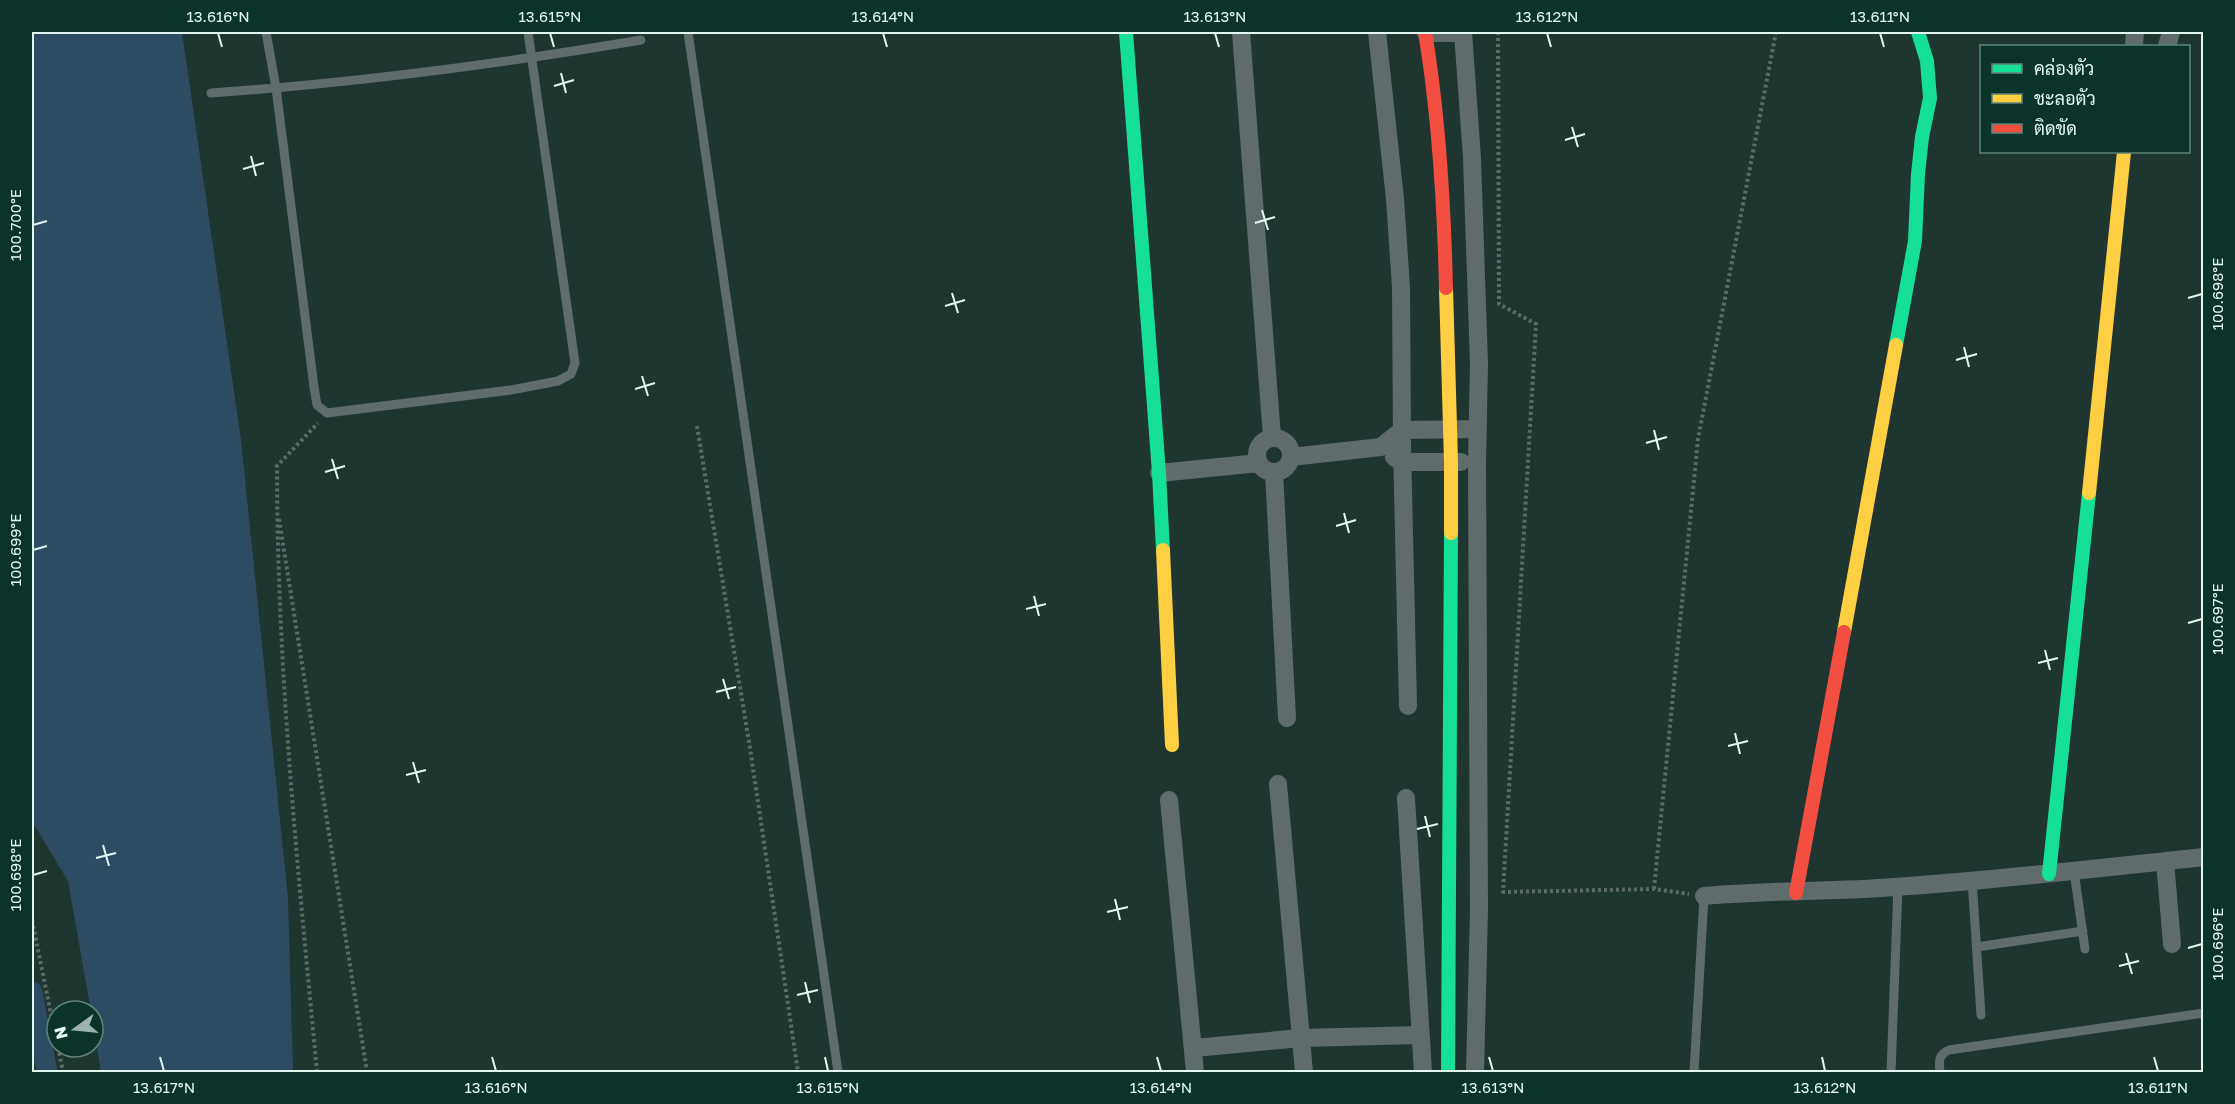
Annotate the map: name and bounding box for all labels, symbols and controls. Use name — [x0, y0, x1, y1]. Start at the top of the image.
text: 13.616°N — [186, 7, 250, 25]
text: 13.615°N — [519, 7, 581, 25]
text: 13.614°N — [852, 7, 914, 25]
text: 13.613°N — [1184, 7, 1246, 25]
text: 13.612°N — [1516, 7, 1578, 25]
text: 13.611°N — [1850, 7, 1910, 25]
legend — [1980, 45, 2190, 153]
text: คล่องตัว — [2034, 57, 2094, 79]
text: ชะลอตัว — [2034, 87, 2096, 109]
text: ติดขัด — [2034, 117, 2077, 139]
text: 100.700°E — [6, 189, 24, 261]
text: 100.698°E — [2208, 258, 2226, 330]
text: 100.699°E — [6, 514, 24, 586]
text: 100.697°E — [2208, 583, 2226, 655]
text: 100.698°E — [6, 839, 24, 911]
text: 100.696°E — [2208, 908, 2226, 980]
north arrow — [45, 999, 105, 1059]
text: N — [49, 1024, 72, 1041]
text: 13.617°N — [133, 1078, 195, 1096]
text: 13.616°N — [464, 1078, 528, 1096]
text: 13.615°N — [797, 1078, 859, 1096]
text: 13.614°N — [1130, 1078, 1192, 1096]
text: 13.613°N — [1462, 1078, 1524, 1096]
text: 13.612°N — [1794, 1078, 1856, 1096]
text: 13.611°N — [2128, 1078, 2188, 1096]

